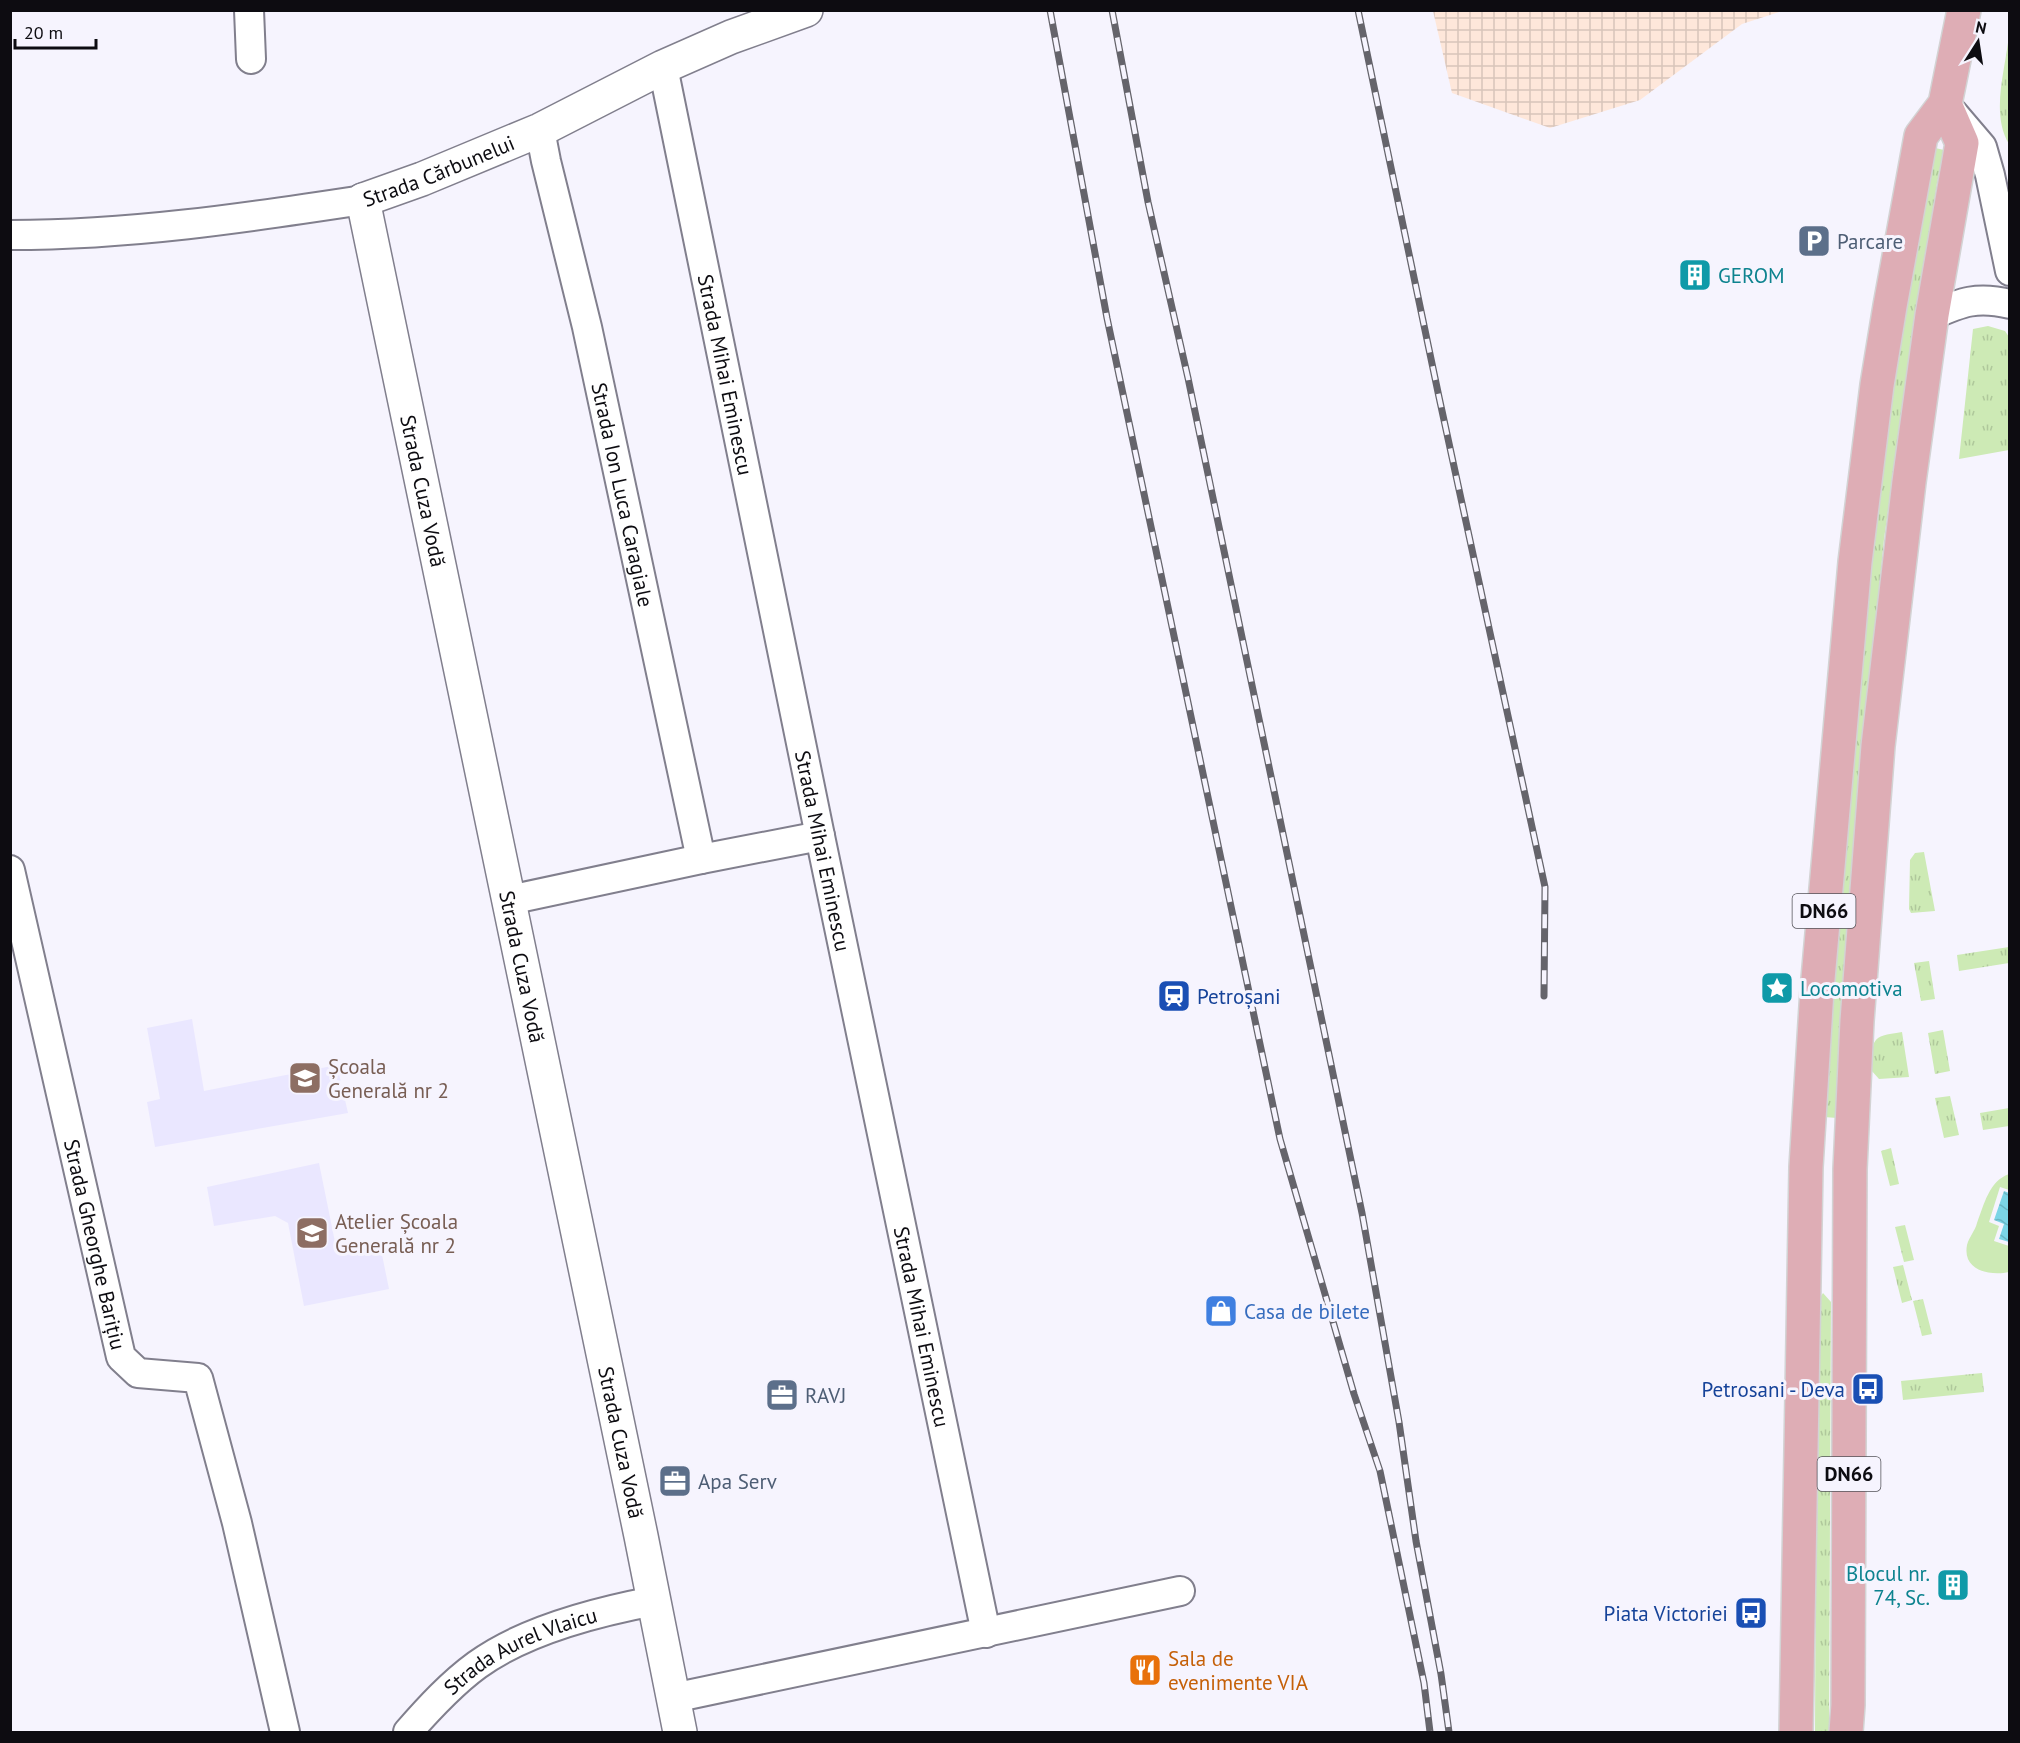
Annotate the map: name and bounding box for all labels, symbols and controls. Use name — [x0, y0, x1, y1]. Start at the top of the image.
scale bar — [15, 12, 96, 50]
north arrow — [1948, 12, 2008, 72]
text: N — [1974, 16, 1988, 38]
text: 20 m — [24, 21, 63, 44]
street label: Strada Cărbunelui — [359, 129, 518, 213]
parking icon: Parcare — [1796, 223, 1832, 259]
place label: Parcare — [1837, 228, 1903, 255]
building icon: GEROM — [1677, 257, 1713, 293]
place label: GEROM — [1718, 262, 1785, 289]
street label: Strada Mihai Eminescu — [692, 272, 759, 477]
street label: Strada Ion Luca Caragiale — [586, 380, 660, 609]
street label: Strada Cuza Vodă — [395, 412, 452, 569]
street label: Strada Mihai Eminescu — [789, 748, 857, 954]
street label: Strada Cuza Vodă — [494, 888, 551, 1045]
road number: DN66 — [1792, 894, 1856, 928]
place icon: Locomotiva — [1759, 970, 1795, 1006]
place label: Locomotiva — [1800, 975, 1903, 1002]
station icon: Petroșani — [1156, 978, 1192, 1014]
place label: Petroșani — [1197, 983, 1281, 1010]
place label: Școala Generală nr 2 — [328, 1053, 449, 1104]
school or university icon: Școala Generală nr 2 — [287, 1060, 323, 1096]
street label: Strada Gheorghe Barițiu — [58, 1137, 132, 1352]
place label: Atelier Școala Generală nr 2 — [335, 1208, 458, 1259]
school or university icon: Atelier Școala Generală nr 2 — [294, 1215, 330, 1251]
street label: Strada Mihai Eminescu — [888, 1224, 956, 1429]
shop icon: Casa de bilete — [1203, 1293, 1239, 1329]
place label: Casa de bilete — [1244, 1298, 1370, 1325]
street label: Strada Cuza Vodă — [593, 1364, 650, 1521]
bus stop icon: Petrosani - Deva — [1850, 1371, 1886, 1407]
place label: Petrosani - Deva — [1702, 1376, 1845, 1403]
office icon: RAVJ — [764, 1377, 800, 1413]
place label: RAVJ — [805, 1382, 846, 1409]
road number: DN66 — [1818, 1457, 1880, 1491]
office icon: Apa Serv — [657, 1463, 693, 1499]
place label: Apa Serv — [698, 1468, 777, 1495]
place label: Blocul nr. 74, Sc. — [1846, 1560, 1930, 1611]
building icon: Blocul nr. 74, Sc. — [1935, 1567, 1971, 1603]
bus stop icon: Piata Victoriei — [1733, 1595, 1769, 1631]
place label: Piata Victoriei — [1603, 1600, 1728, 1627]
street label: Strada Aurel Vlaicu — [438, 1601, 600, 1700]
place label: Sala de evenimente VIA — [1168, 1645, 1309, 1696]
restaurant icon: Sala de evenimente VIA — [1127, 1652, 1163, 1688]

